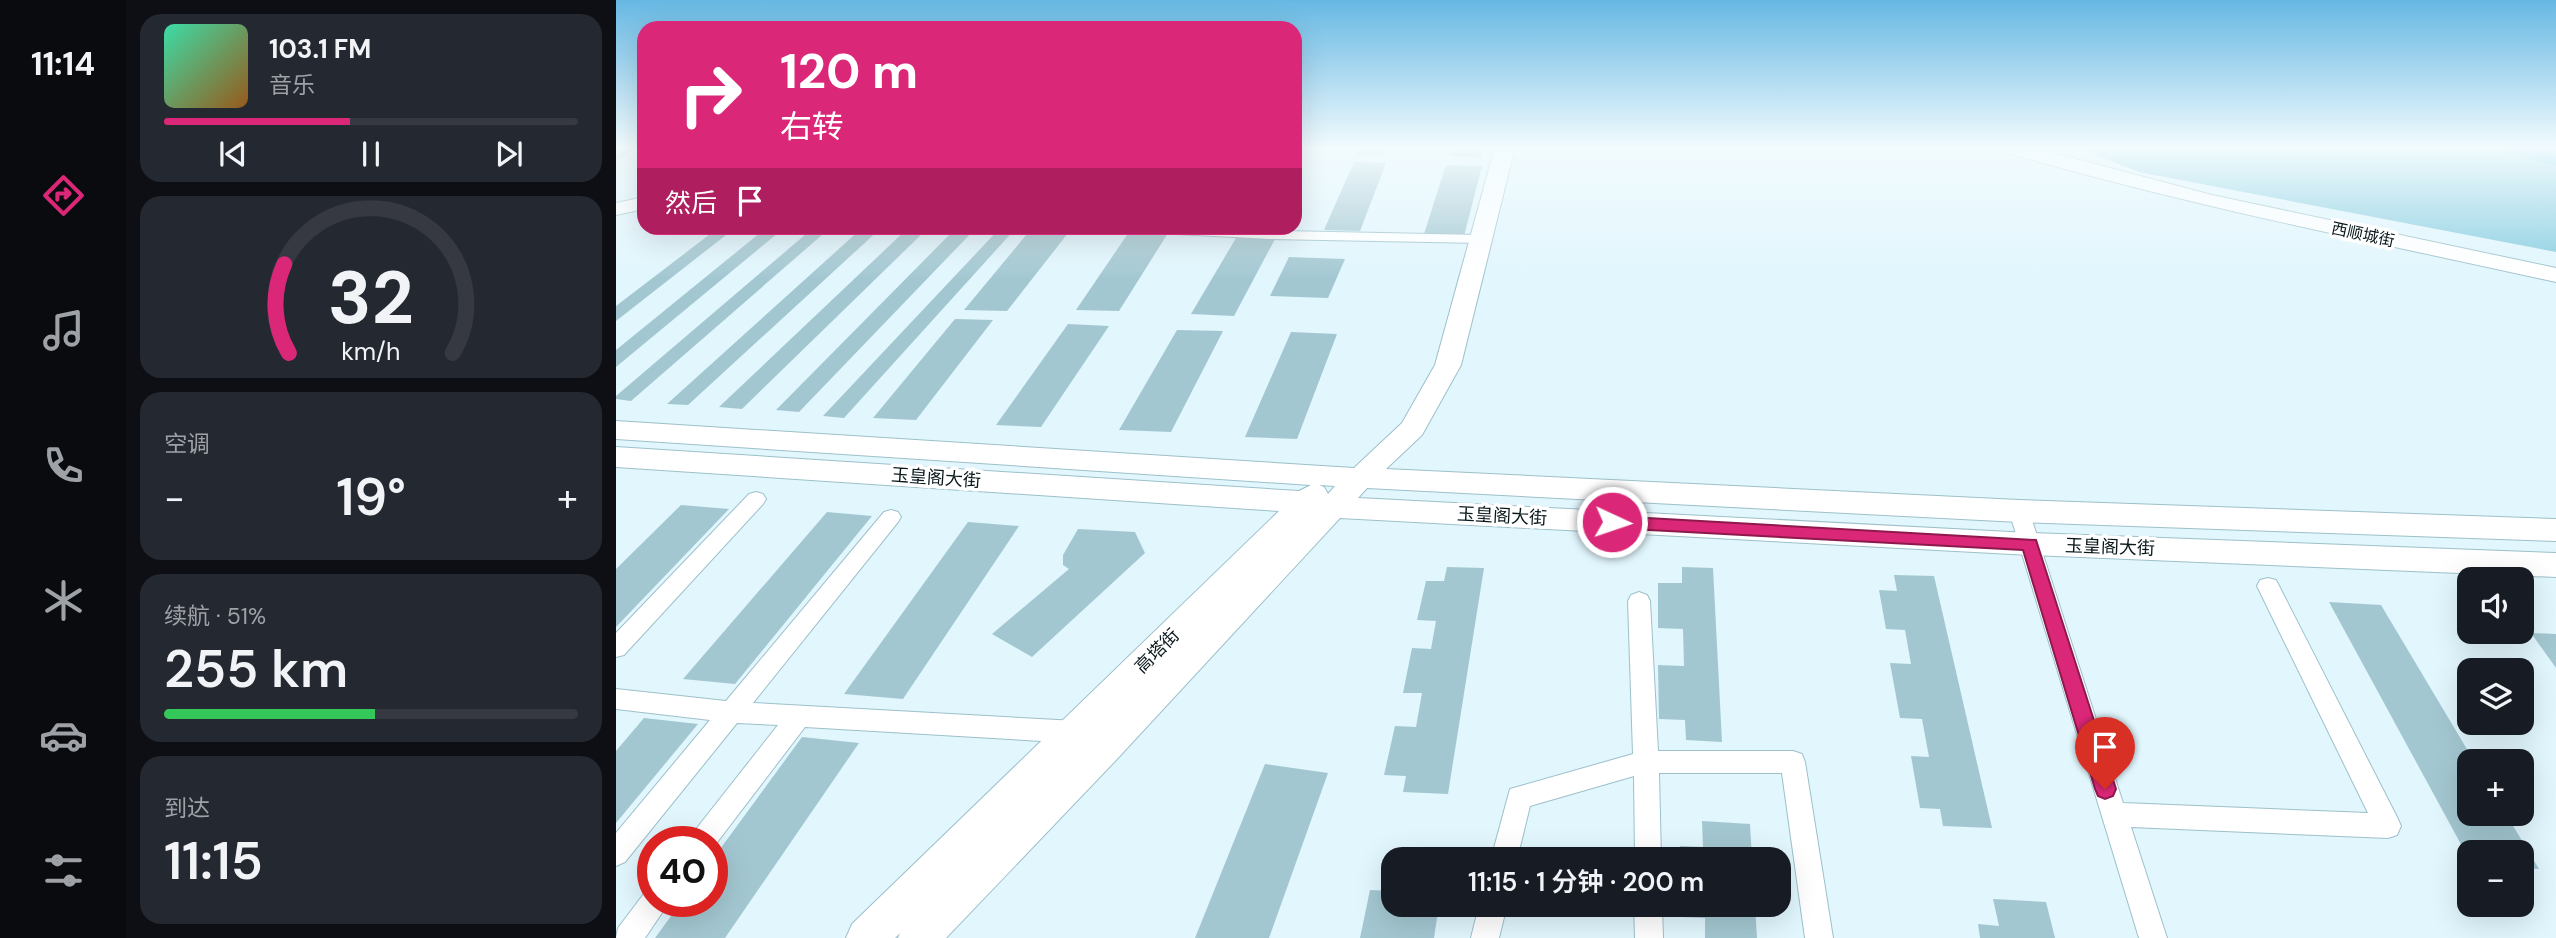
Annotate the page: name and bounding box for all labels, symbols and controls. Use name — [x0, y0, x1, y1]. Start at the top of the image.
text: 103.1 FM — [269, 32, 371, 66]
text: 120 m — [780, 39, 918, 103]
text: 11:14 — [31, 43, 95, 85]
icon: right — [665, 49, 756, 140]
text: 音乐 — [269, 70, 315, 100]
text: 右转 — [780, 106, 844, 148]
icon: previous — [214, 135, 252, 173]
icon: pause — [352, 135, 390, 173]
icon: next — [490, 135, 528, 173]
icon: directions — [39, 171, 88, 220]
icon: arrive — [731, 182, 769, 220]
text: 然后 — [665, 186, 717, 220]
street label: 西顺城街 — [2329, 218, 2396, 251]
text: 32 — [328, 251, 414, 346]
icon: music — [39, 306, 88, 355]
text: km/h — [341, 335, 401, 368]
text: 空调 — [164, 429, 210, 459]
icon: phone — [39, 441, 88, 490]
text: 19° — [336, 463, 406, 531]
street label: 玉皇阁大街 — [890, 463, 982, 493]
text: − — [164, 473, 185, 523]
text: + — [557, 473, 578, 523]
position arrow — [1575, 485, 1649, 559]
street label: 玉皇阁大街 — [1456, 502, 1548, 530]
street label: 玉皇阁大街 — [2065, 533, 2155, 561]
map controls — [2457, 567, 2534, 917]
button: sound — [2457, 567, 2534, 644]
icon: climate — [39, 576, 88, 625]
text: 续航 · 51% — [164, 601, 266, 631]
street label: 高塔街 — [1129, 623, 1185, 679]
text: 255 km — [164, 635, 348, 703]
button: layers — [2457, 658, 2534, 735]
icon: car — [39, 711, 88, 760]
pin — [2075, 717, 2135, 789]
icon: arrive — [2086, 728, 2124, 766]
button: + — [2457, 749, 2534, 826]
text: 到达 — [164, 793, 210, 823]
speed limit sign: 40 — [637, 826, 728, 917]
text: 11:15 — [164, 827, 263, 895]
button: − — [2457, 840, 2534, 917]
icon: filters — [39, 846, 88, 895]
text: 11:15 · 1 分钟 · 200 m — [1468, 865, 1704, 899]

